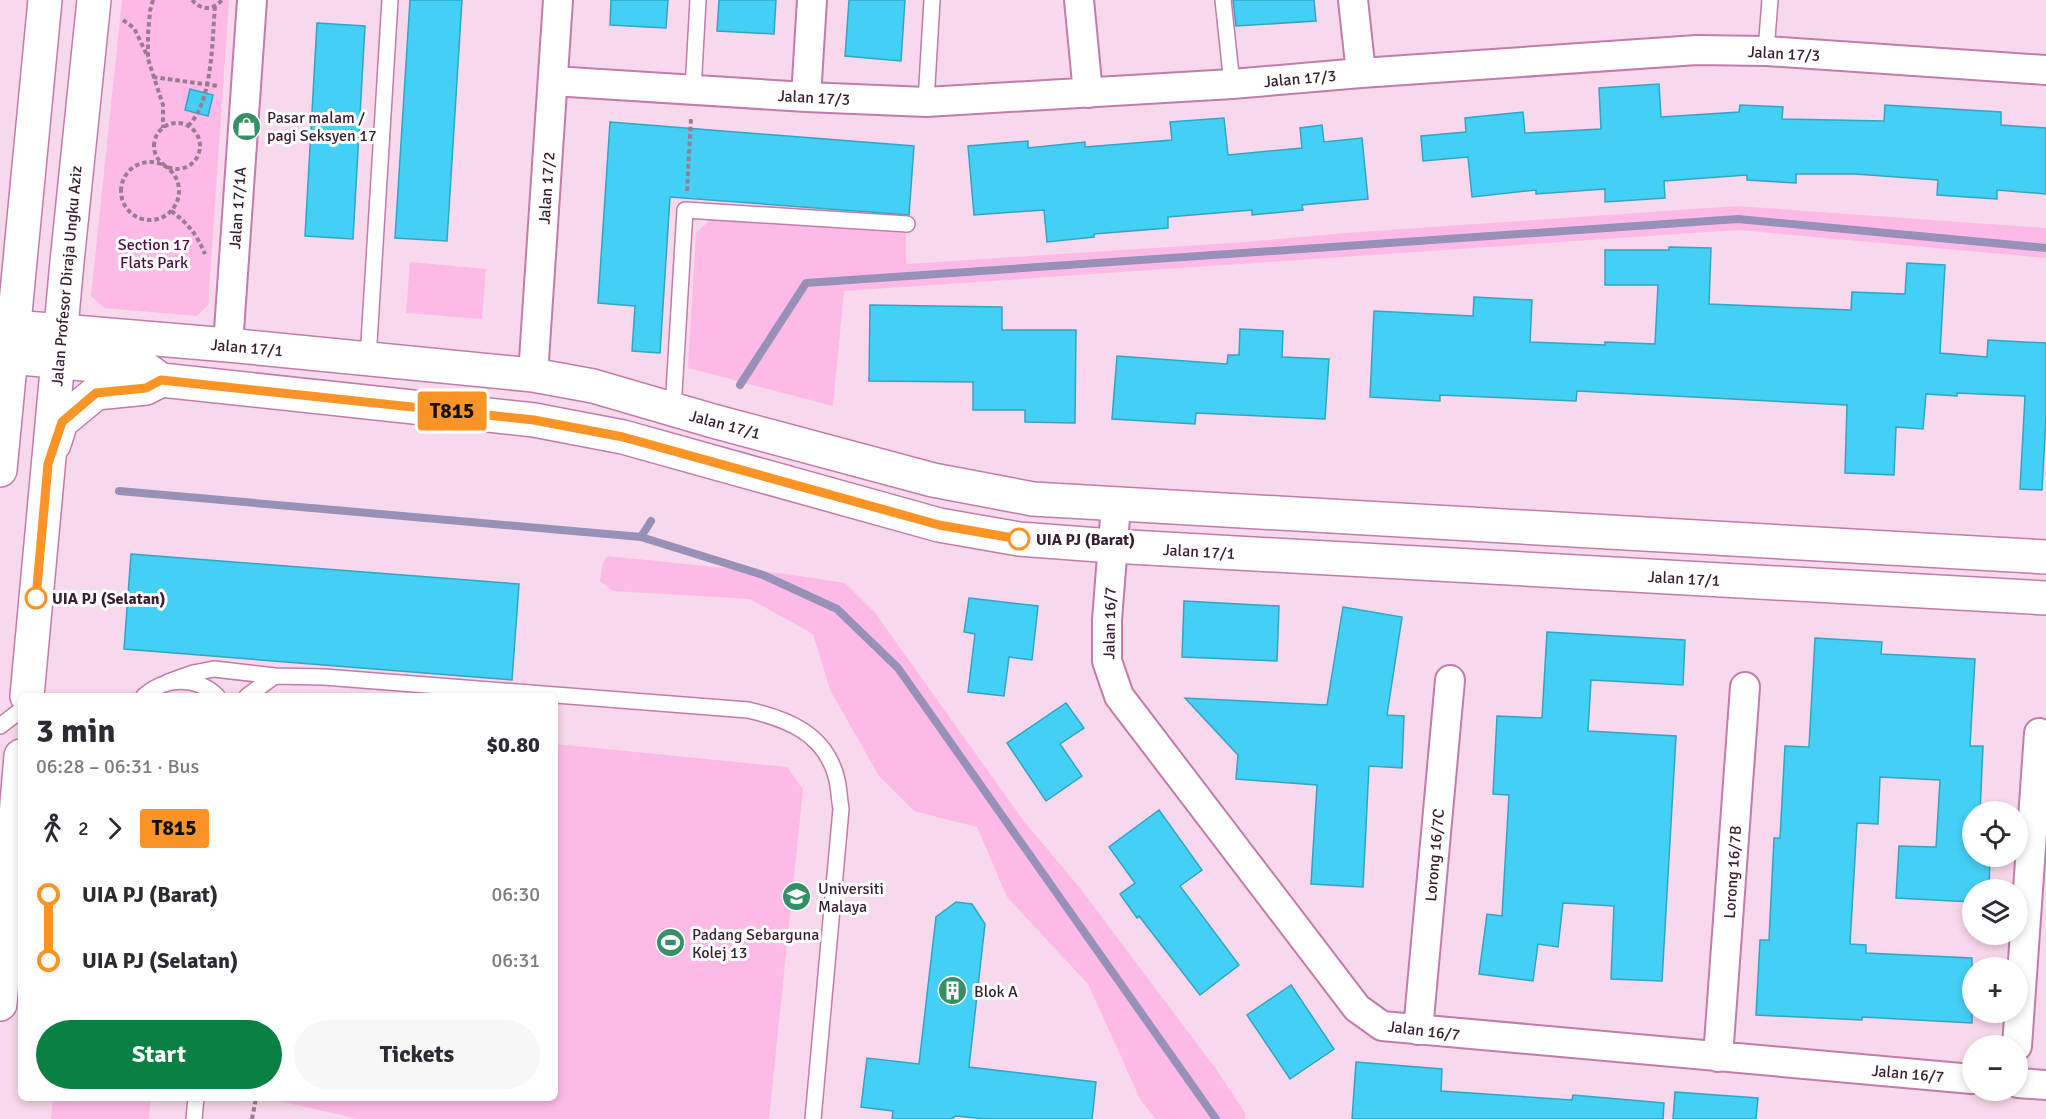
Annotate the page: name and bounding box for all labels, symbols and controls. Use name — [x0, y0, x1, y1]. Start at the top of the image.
street label: Jalan 17/3 — [1747, 42, 1821, 66]
street label: Jalan 17/3 — [1263, 66, 1337, 92]
street label: Jalan 17/3 — [777, 86, 851, 110]
place label: Pasar malam / pagi Seksyen 17 — [267, 108, 377, 146]
shop icon: Pasar malam / pagi Seksyen 17 — [230, 110, 262, 142]
street label: Jalan 17/2 — [534, 151, 560, 225]
street label: Jalan Profesor Diraja Ungku Aziz — [47, 165, 87, 387]
street label: Jalan 17/1A — [225, 166, 251, 250]
park label: Section 17 Flats Park — [118, 235, 190, 273]
street label: Jalan 17/1 — [210, 335, 284, 361]
line badge: T815 — [410, 392, 494, 430]
text: T815 — [430, 398, 474, 424]
street label: Jalan 17/1 — [687, 406, 762, 444]
marker: UIA PJ (Barat) — [1008, 528, 1030, 550]
place label: UIA PJ (Barat) — [1036, 530, 1135, 550]
street label: Jalan 17/1 — [1162, 540, 1236, 564]
street label: Jalan 17/1 — [1647, 567, 1721, 591]
marker: UIA PJ (Selatan) — [25, 587, 47, 609]
street label: Jalan 16/7 — [1099, 587, 1121, 659]
place label: UIA PJ (Selatan) — [52, 589, 166, 609]
text: 3 min — [36, 711, 116, 752]
text: $0.80 — [486, 731, 540, 758]
text: 06:28 – 06:31 · Bus — [36, 754, 199, 779]
map controls — [1962, 801, 2028, 1101]
button: locate — [1962, 801, 2028, 867]
street label: Lorong 16/7C — [1421, 807, 1449, 902]
icon: walk — [36, 812, 69, 845]
icon: forward — [98, 812, 131, 845]
text: T815 — [152, 815, 197, 841]
text: 2 — [78, 816, 89, 841]
street label: Lorong 16/7B — [1720, 825, 1746, 919]
place label: Universiti Malaya — [818, 879, 884, 917]
button: layers — [1962, 879, 2028, 945]
text: UIA PJ (Barat) — [82, 881, 218, 908]
school or university icon: Universiti Malaya — [781, 881, 813, 913]
text: 06:30 — [491, 882, 540, 907]
place label: Padang Sebarguna Kolej 13 — [692, 925, 819, 963]
sports icon: Padang Sebarguna Kolej 13 — [655, 927, 687, 959]
text: UIA PJ (Selatan) — [82, 947, 238, 974]
text: 06:31 — [491, 948, 540, 973]
button: + — [1962, 957, 2028, 1023]
building icon: Blok A — [937, 975, 969, 1007]
place label: Blok A — [974, 982, 1018, 1002]
street label: Jalan 16/7 — [1387, 1017, 1461, 1045]
button: Start — [36, 1020, 282, 1089]
button: Tickets — [294, 1020, 540, 1089]
button: − — [1962, 1035, 2028, 1101]
street label: Jalan 16/7 — [1871, 1061, 1945, 1087]

